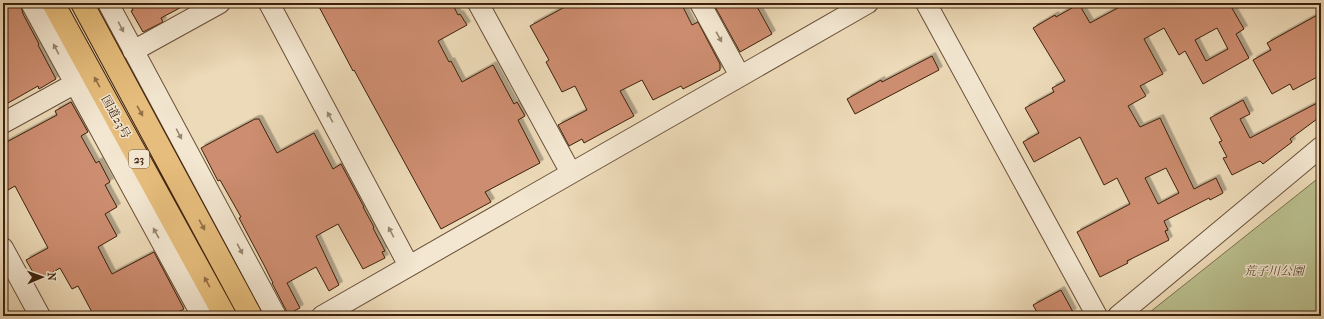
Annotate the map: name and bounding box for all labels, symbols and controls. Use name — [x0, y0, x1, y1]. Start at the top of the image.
one-way arrow — [117, 21, 124, 33]
one-way arrow — [716, 31, 722, 43]
one-way arrow — [53, 43, 59, 55]
one-way arrow — [93, 76, 100, 88]
street label: 国道23号 — [98, 93, 134, 141]
one-way arrow — [137, 105, 144, 117]
one-way arrow — [326, 111, 333, 123]
one-way arrow — [175, 129, 182, 140]
road number: 23 — [129, 150, 149, 168]
one-way arrow — [199, 219, 206, 231]
one-way arrow — [387, 226, 394, 238]
one-way arrow — [153, 227, 159, 239]
one-way arrow — [237, 243, 244, 255]
north arrow — [22, 257, 62, 297]
park label: 荒子川公園 — [1244, 264, 1306, 278]
text: N — [45, 272, 58, 282]
one-way arrow — [203, 276, 210, 288]

